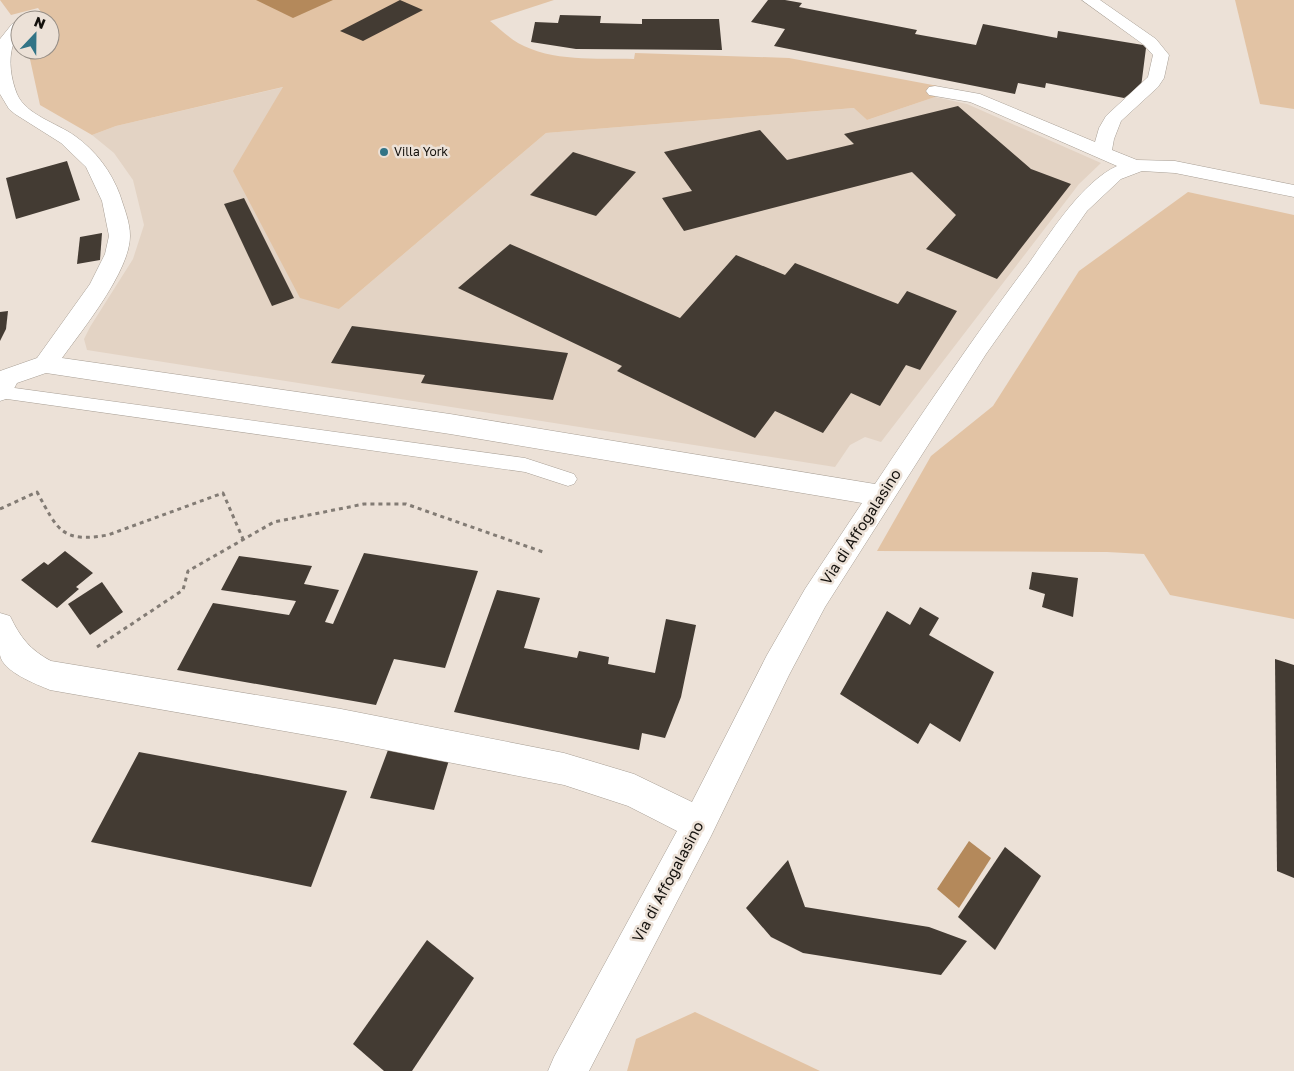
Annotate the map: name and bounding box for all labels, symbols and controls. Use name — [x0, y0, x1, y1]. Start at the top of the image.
north arrow — [10, 10, 60, 60]
text: N — [32, 13, 48, 32]
place label: Villa York — [394, 144, 448, 159]
marker: Villa York — [378, 146, 390, 158]
street label: Via di Affogalasino — [816, 465, 904, 588]
street label: Via di Affogalasino — [628, 818, 707, 945]

